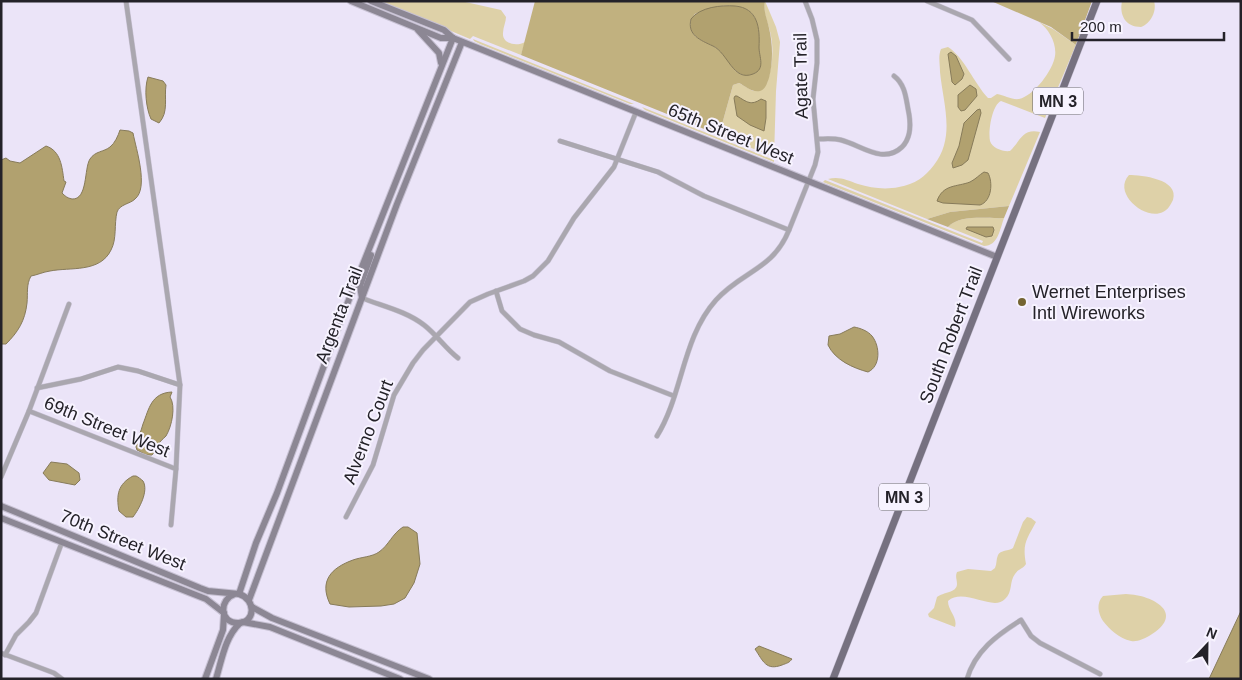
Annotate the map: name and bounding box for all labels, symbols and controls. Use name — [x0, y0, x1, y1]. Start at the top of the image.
scale bar — [1072, 10, 1224, 42]
text: 200 m — [1080, 18, 1122, 35]
street label: Agate Trail — [790, 33, 812, 119]
road number: MN 3 — [1033, 88, 1083, 114]
street label: 65th Street West — [665, 100, 797, 168]
street label: Argenta Trail — [311, 264, 367, 366]
street label: South Robert Trail — [916, 264, 986, 406]
place label: Wernet Enterprises Intl Wireworks — [1032, 282, 1186, 323]
marker: Wernet Enterprises Intl Wireworks — [1016, 296, 1028, 308]
street label: Alverno Court — [339, 377, 397, 487]
street label: 69th Street West — [41, 393, 173, 461]
road number: MN 3 — [879, 484, 929, 511]
street label: 70th Street West — [57, 506, 189, 574]
north arrow — [1182, 620, 1232, 670]
text: N — [1204, 624, 1220, 642]

